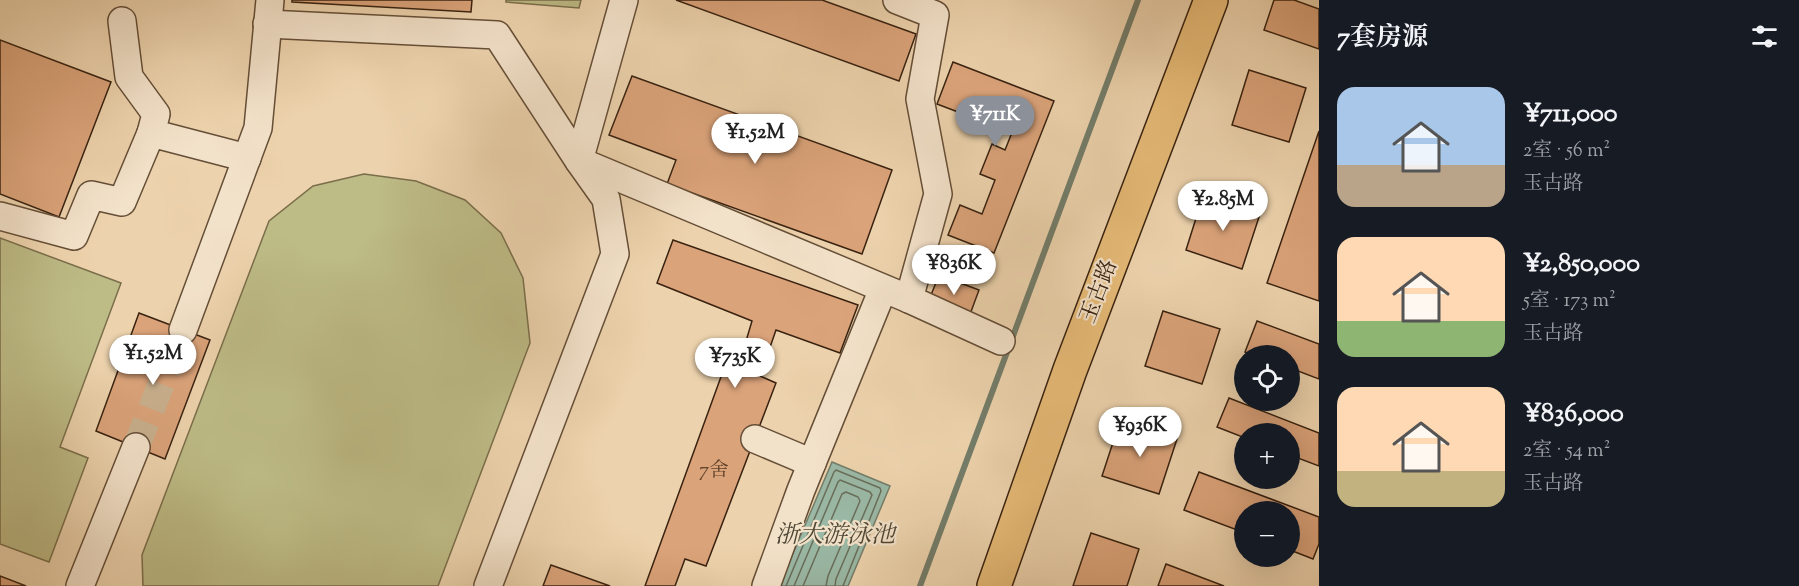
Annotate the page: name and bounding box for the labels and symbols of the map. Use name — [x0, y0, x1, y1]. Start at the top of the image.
pin: ¥711K — [953, 96, 1037, 147]
pin: ¥1.52M — [706, 114, 804, 165]
pin: ¥2.85M — [1174, 181, 1272, 232]
pin: ¥836K — [912, 245, 996, 296]
street label: 玉古路 — [1073, 255, 1127, 329]
pin: ¥1.52M — [104, 335, 202, 386]
pin: ¥735K — [693, 338, 777, 389]
pin: ¥936K — [1098, 407, 1182, 458]
house number: 7舍 — [699, 457, 729, 486]
water label: 浙大游泳池 — [775, 519, 898, 553]

